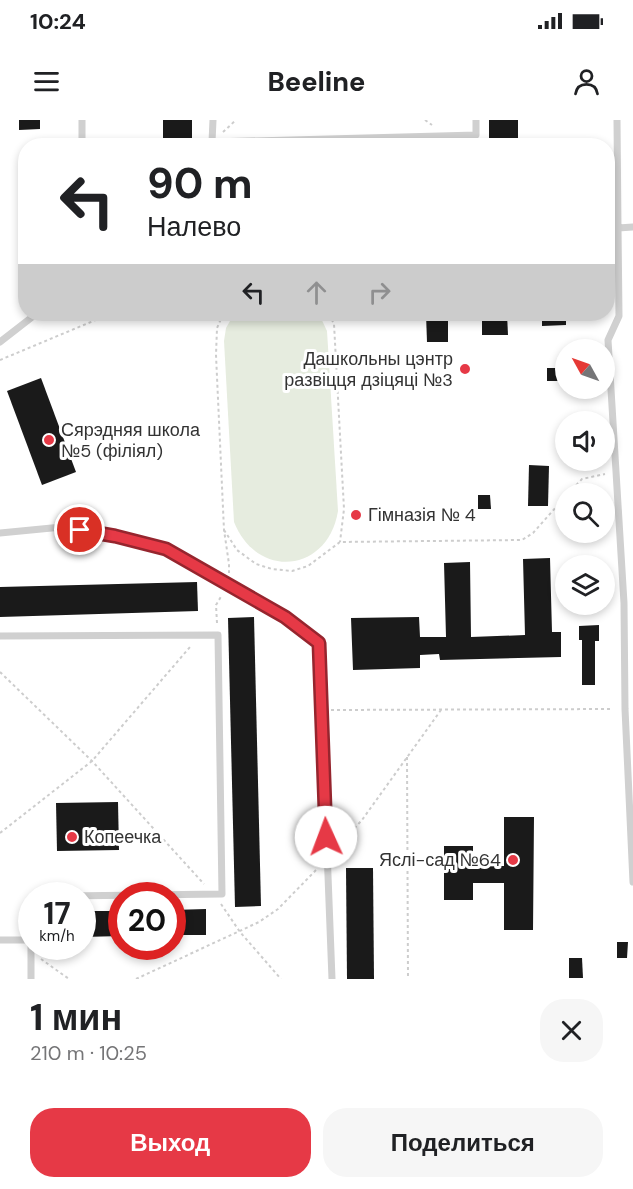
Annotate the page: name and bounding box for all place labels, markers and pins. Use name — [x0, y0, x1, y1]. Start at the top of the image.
place label: Дашкольны цэнтр развіцця дзіцяці №3 — [284, 347, 453, 392]
marker: Дашкольны цэнтр развіцця дзіцяці №3 — [458, 362, 472, 376]
place label: Сярэдняя школа №5 (філіял) — [61, 418, 201, 463]
marker: Сярэдняя школа №5 (філіял) — [42, 433, 56, 447]
place label: Гімназія № 4 — [368, 503, 476, 527]
pin — [54, 504, 105, 555]
marker: Гімназія № 4 — [349, 508, 363, 522]
place label: Копеечка — [84, 825, 162, 849]
marker: Копеечка — [65, 830, 79, 844]
place label: Яслі-сад №64 — [379, 848, 501, 872]
marker: Яслі-сад №64 — [506, 853, 520, 867]

